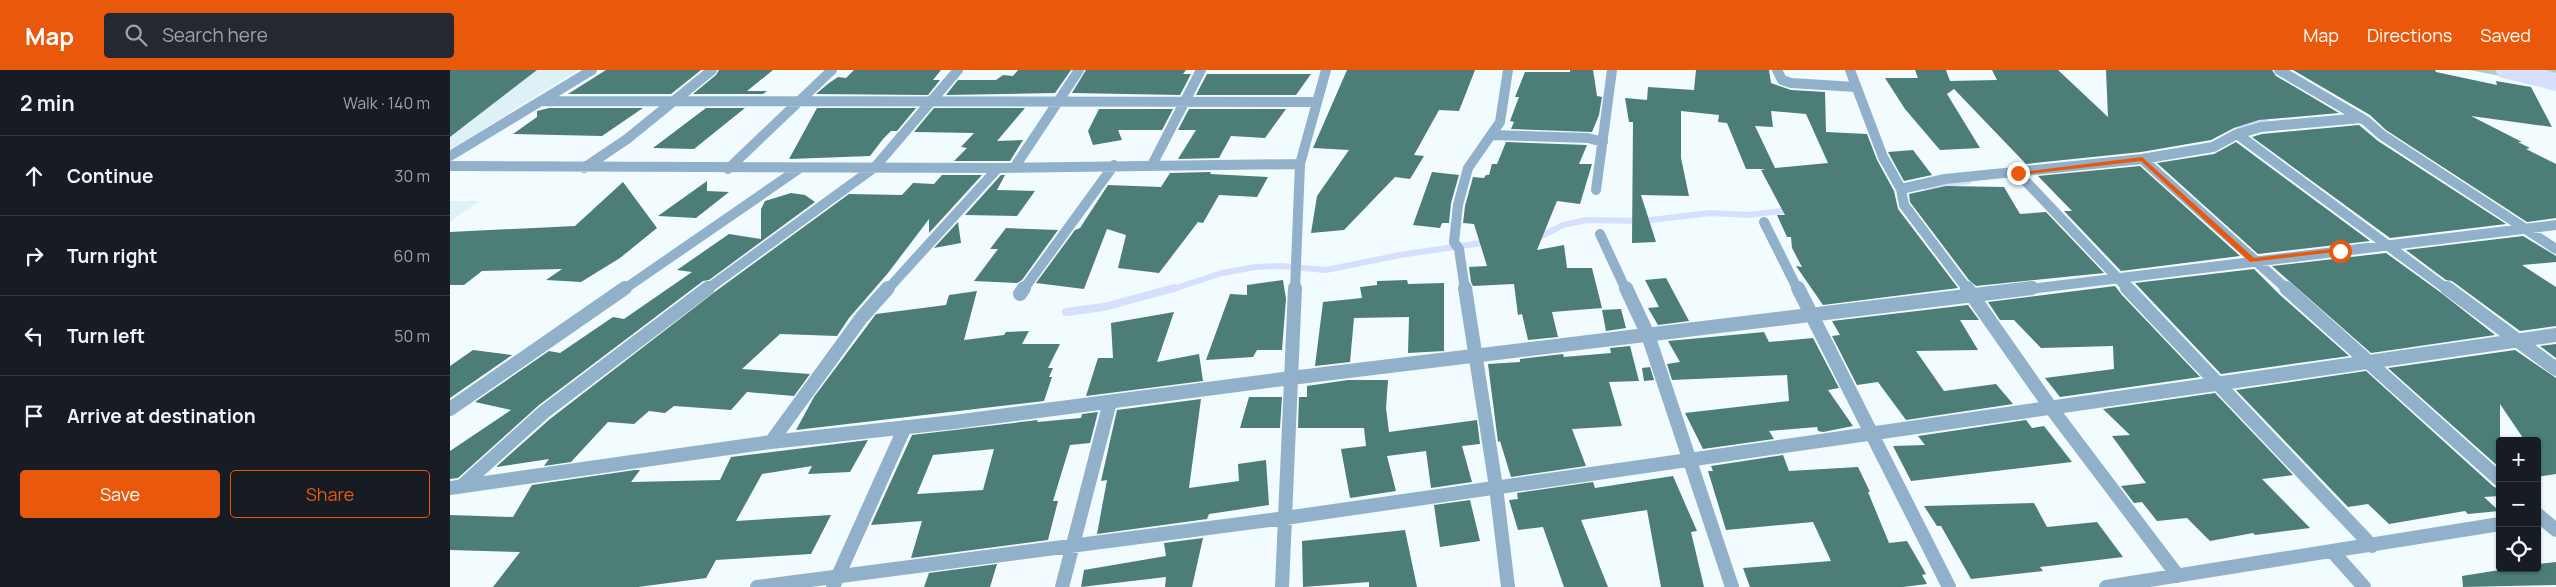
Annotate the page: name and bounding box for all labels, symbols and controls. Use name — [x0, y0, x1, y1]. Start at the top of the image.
search box — [104, 13, 454, 58]
text: Map — [25, 19, 74, 52]
icon: search — [122, 21, 150, 49]
text: Search here — [162, 22, 268, 48]
text: Map — [2303, 23, 2339, 47]
text: Directions — [2367, 23, 2452, 47]
text: Saved — [2480, 23, 2531, 47]
text: 2 min — [20, 89, 75, 117]
text: Walk · 140 m — [343, 92, 430, 114]
icon: ahead — [20, 162, 48, 190]
route end — [2007, 162, 2030, 185]
text: Continue — [67, 163, 153, 189]
text: 30 m — [395, 165, 430, 187]
route start — [2329, 240, 2352, 263]
icon: right — [20, 242, 48, 270]
text: Turn right — [67, 243, 157, 269]
text: 60 m — [394, 245, 430, 267]
icon: left — [20, 322, 48, 350]
text: Turn left — [67, 323, 145, 349]
text: 50 m — [394, 325, 430, 347]
icon: arrive — [20, 402, 48, 430]
text: Arrive at destination — [67, 403, 256, 429]
map controls — [2496, 437, 2541, 572]
button: + — [2496, 437, 2541, 482]
button: Save — [20, 470, 220, 518]
button: Share — [230, 470, 430, 518]
button: − — [2496, 482, 2541, 527]
button: locate — [2496, 527, 2541, 572]

